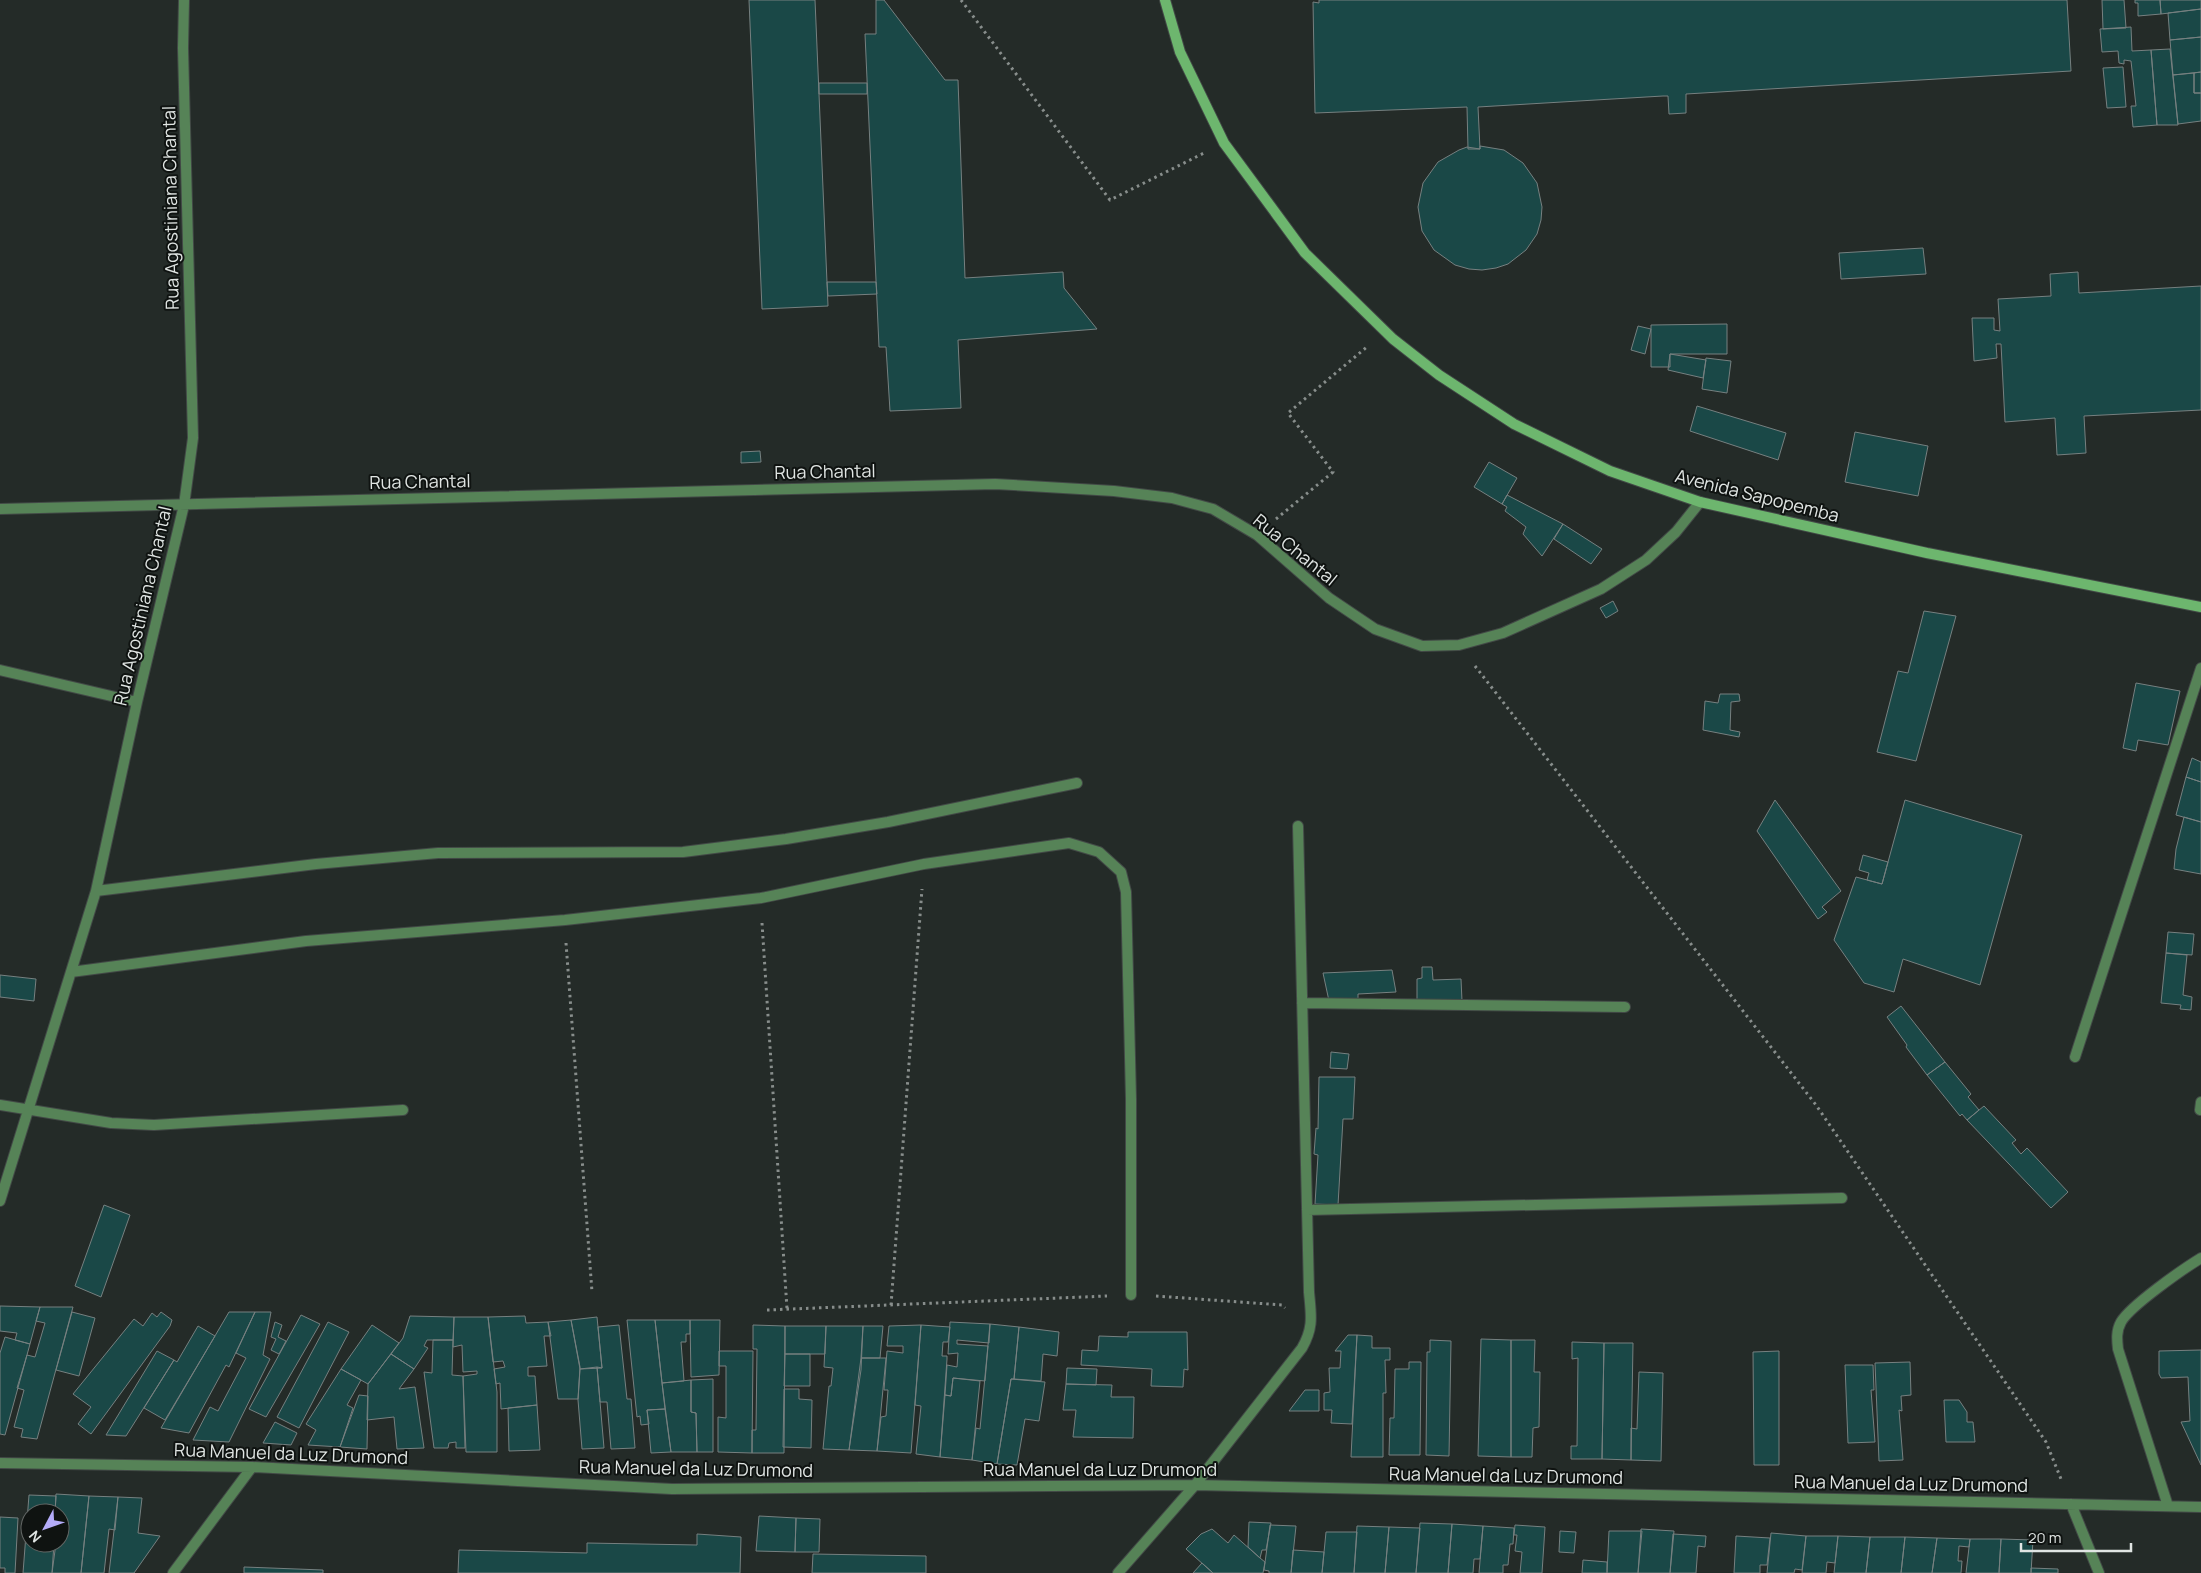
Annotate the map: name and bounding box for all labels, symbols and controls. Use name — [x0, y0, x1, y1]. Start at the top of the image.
street label: Rua Agostiniana Chantal — [156, 106, 184, 310]
street label: Rua Chantal — [774, 458, 876, 484]
street label: Avenida Sapopemba — [1673, 463, 1842, 527]
street label: Rua Chantal — [369, 468, 471, 494]
street label: Rua Agostiniana Chantal — [107, 504, 177, 708]
street label: Rua Chantal — [1249, 508, 1343, 590]
street label: Rua Manuel da Luz Drumond — [174, 1437, 408, 1469]
street label: Rua Manuel da Luz Drumond — [579, 1454, 813, 1482]
street label: Rua Manuel da Luz Drumond — [983, 1457, 1217, 1481]
street label: Rua Manuel da Luz Drumond — [1389, 1461, 1623, 1489]
street label: Rua Manuel da Luz Drumond — [1794, 1469, 2028, 1497]
north arrow — [20, 1503, 70, 1553]
scale bar — [2021, 1520, 2131, 1552]
text: N — [24, 1527, 45, 1547]
text: 20 m — [2028, 1527, 2061, 1548]

